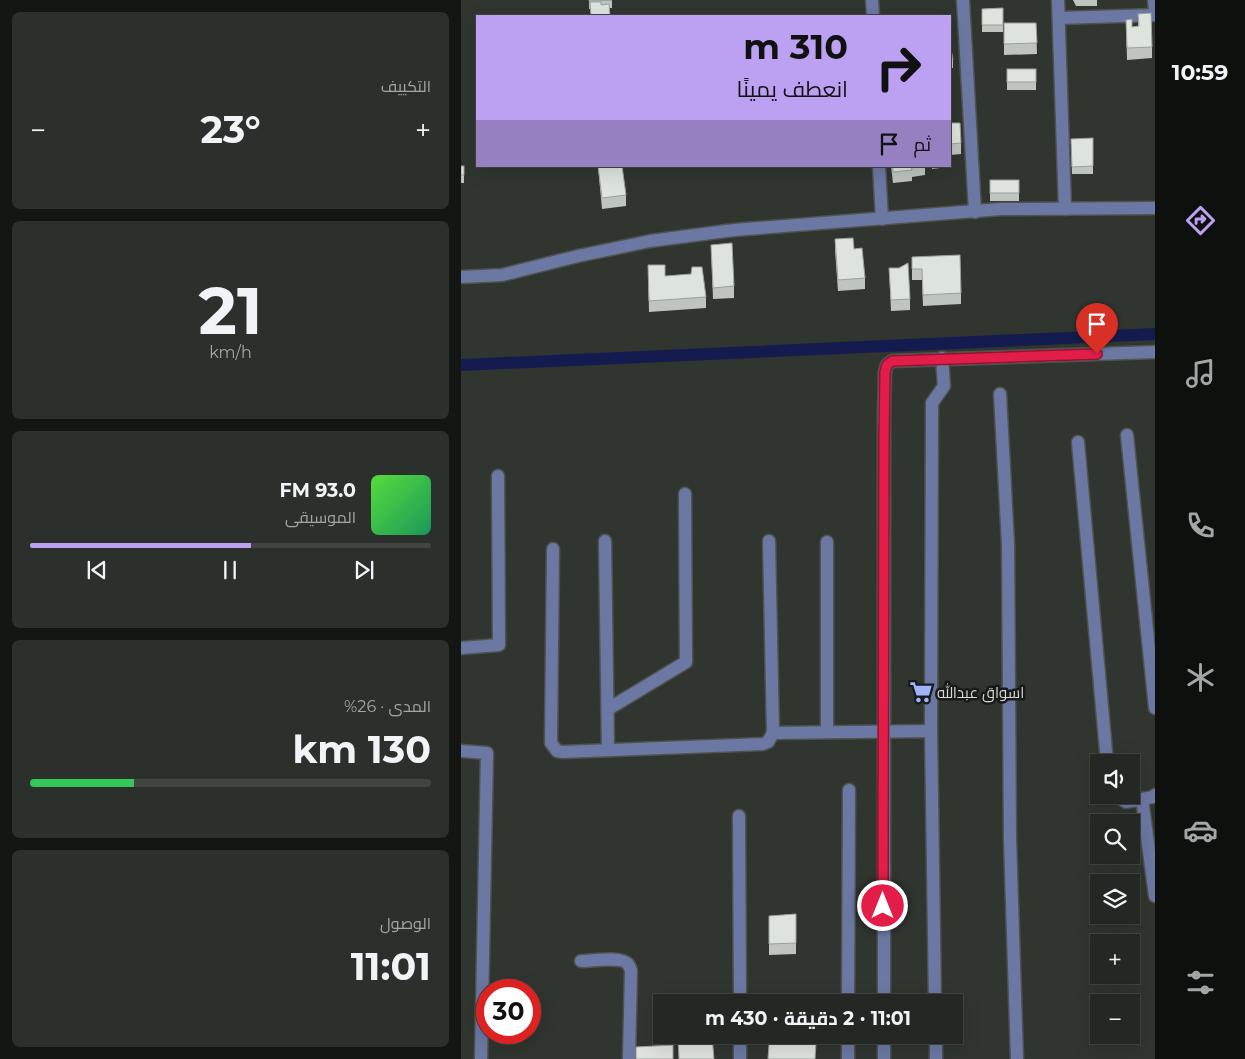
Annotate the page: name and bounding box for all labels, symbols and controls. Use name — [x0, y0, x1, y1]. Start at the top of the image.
text: 310 m — [743, 25, 848, 68]
icon: right — [866, 35, 931, 100]
text: 10:59 — [1172, 59, 1228, 86]
text: انعطف يمينًا — [737, 76, 848, 103]
text: التكييف — [381, 77, 431, 96]
text: 23° — [200, 106, 261, 153]
text: − — [30, 113, 46, 147]
text: + — [415, 113, 431, 147]
icon: arrive — [875, 130, 903, 158]
text: ثم — [913, 133, 931, 156]
icon: directions — [1183, 203, 1218, 238]
text: 21 — [199, 271, 262, 350]
pin — [1076, 303, 1118, 354]
icon: arrive — [1083, 310, 1111, 338]
text: km/h — [209, 343, 252, 362]
icon: music — [1183, 356, 1218, 391]
text: 93.0 FM — [280, 479, 356, 502]
text: الموسيقى — [285, 508, 356, 527]
icon: phone — [1183, 508, 1218, 543]
icon: previous — [83, 556, 111, 584]
icon: pause — [216, 556, 244, 584]
icon: next — [350, 556, 378, 584]
icon: climate — [1183, 660, 1218, 695]
supermarket icon: اسواق عبدالله — [908, 679, 934, 705]
place label: اسواق عبدالله — [937, 683, 1024, 703]
text: المدى · 26% — [344, 697, 431, 716]
text: 130 km — [292, 726, 431, 773]
map controls — [1090, 754, 1140, 1044]
button: sound — [1090, 754, 1140, 804]
icon: car — [1183, 813, 1218, 848]
button: search — [1090, 814, 1140, 864]
button: layers — [1090, 874, 1140, 924]
position arrow — [856, 879, 908, 931]
text: الوصول — [380, 914, 431, 933]
button: + — [1090, 934, 1140, 984]
text: 11:01 — [351, 943, 431, 990]
icon: filters — [1183, 965, 1218, 1000]
speed limit sign: 30 — [476, 979, 541, 1044]
button: − — [1090, 994, 1140, 1044]
text: 11:01 · 2 دقيقة · 430 m — [705, 1007, 911, 1030]

